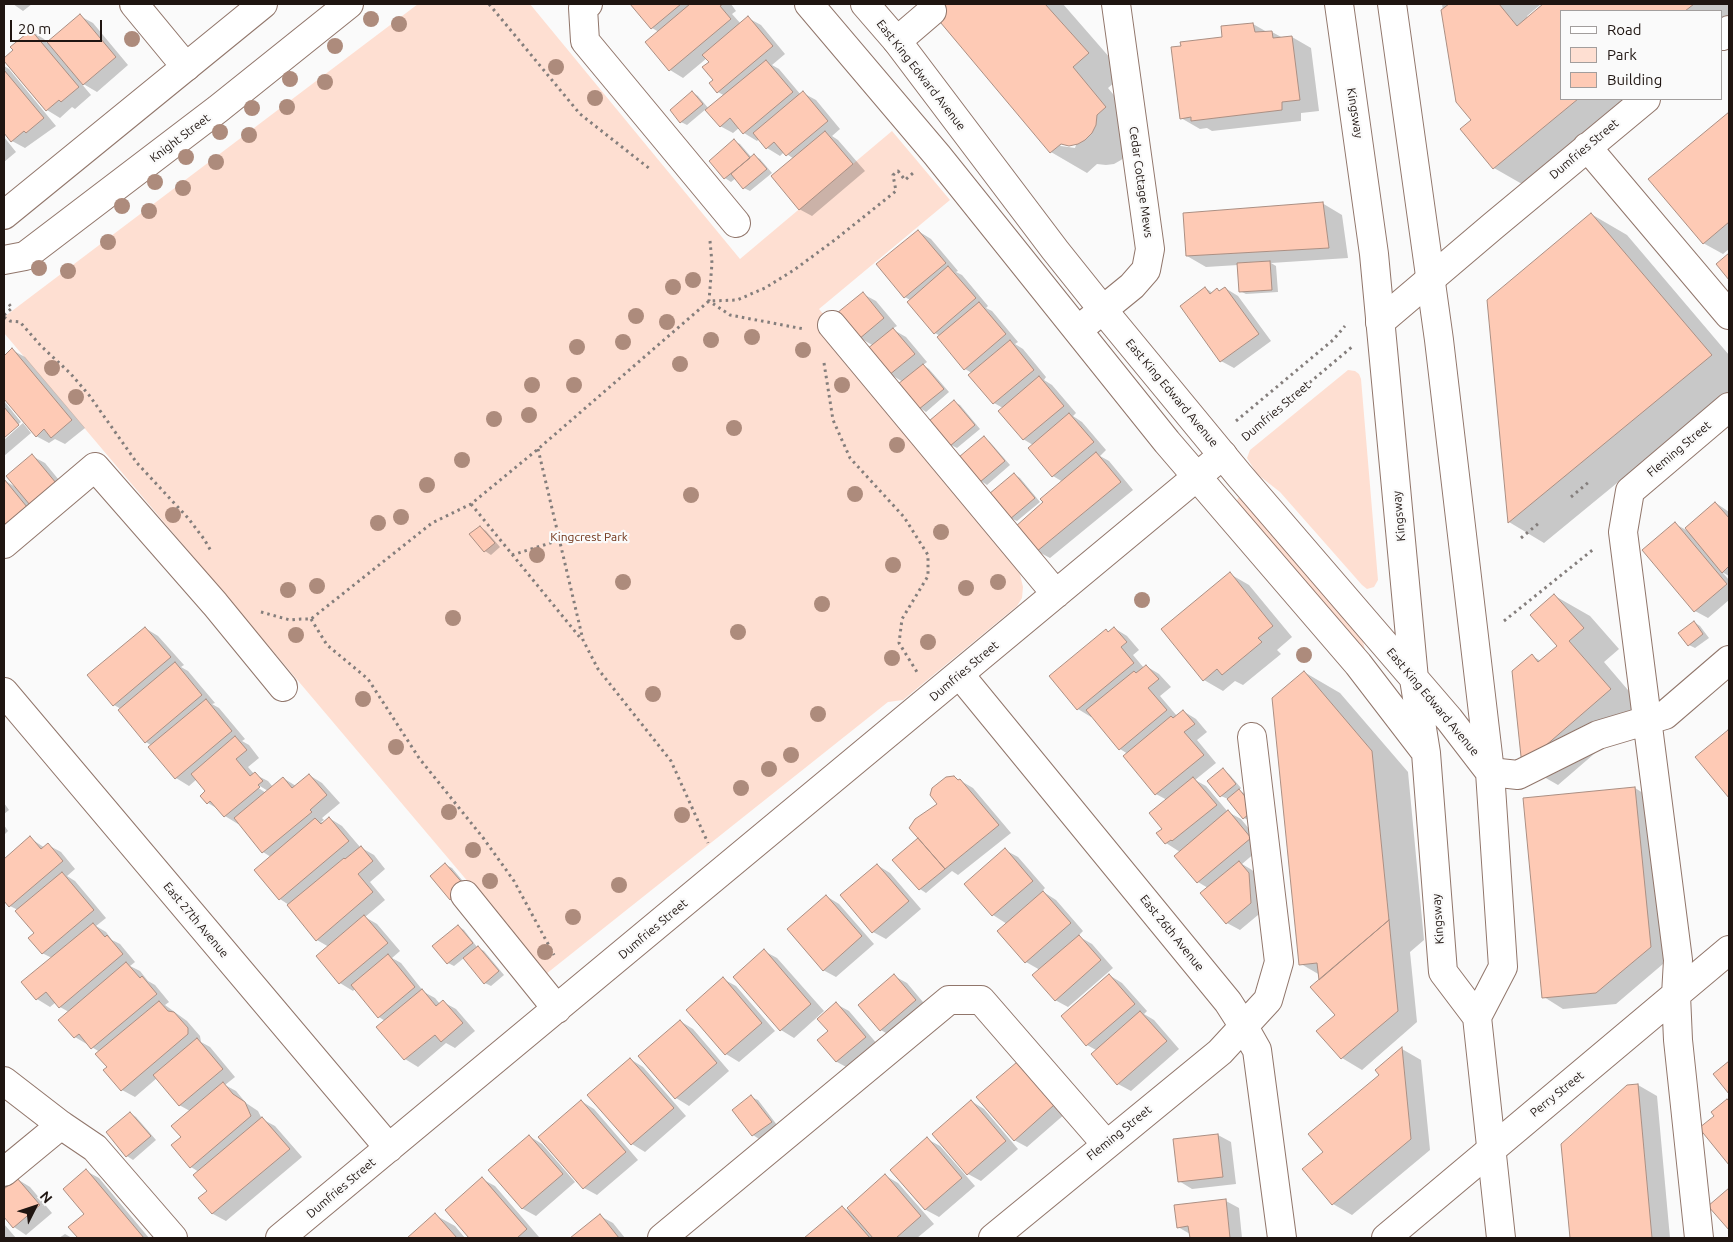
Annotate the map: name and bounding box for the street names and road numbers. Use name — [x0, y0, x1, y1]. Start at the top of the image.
street label: East King Edward Avenue — [873, 17, 969, 133]
street label: Kingsway — [1344, 87, 1366, 139]
street label: Knight Street — [147, 111, 213, 165]
street label: Dumfries Street — [1547, 116, 1621, 182]
street label: Cedar Cottage Mews — [1126, 125, 1156, 239]
street label: East King Edward Avenue — [1123, 336, 1221, 450]
street label: Dumfries Street — [1239, 378, 1313, 444]
street label: Fleming Street — [1644, 418, 1714, 480]
street label: Kingsway — [1390, 490, 1408, 542]
street label: Dumfries Street — [927, 638, 1001, 704]
street label: East King Edward Avenue — [1384, 645, 1482, 759]
street label: East 27th Avenue — [160, 879, 232, 961]
street label: East 26th Avenue — [1137, 892, 1207, 974]
street label: Kingsway — [1429, 893, 1447, 945]
street label: Dumfries Street — [616, 896, 690, 962]
street label: Perry Street — [1527, 1068, 1587, 1120]
street label: Fleming Street — [1084, 1102, 1154, 1164]
street label: Dumfries Street — [304, 1155, 378, 1221]

